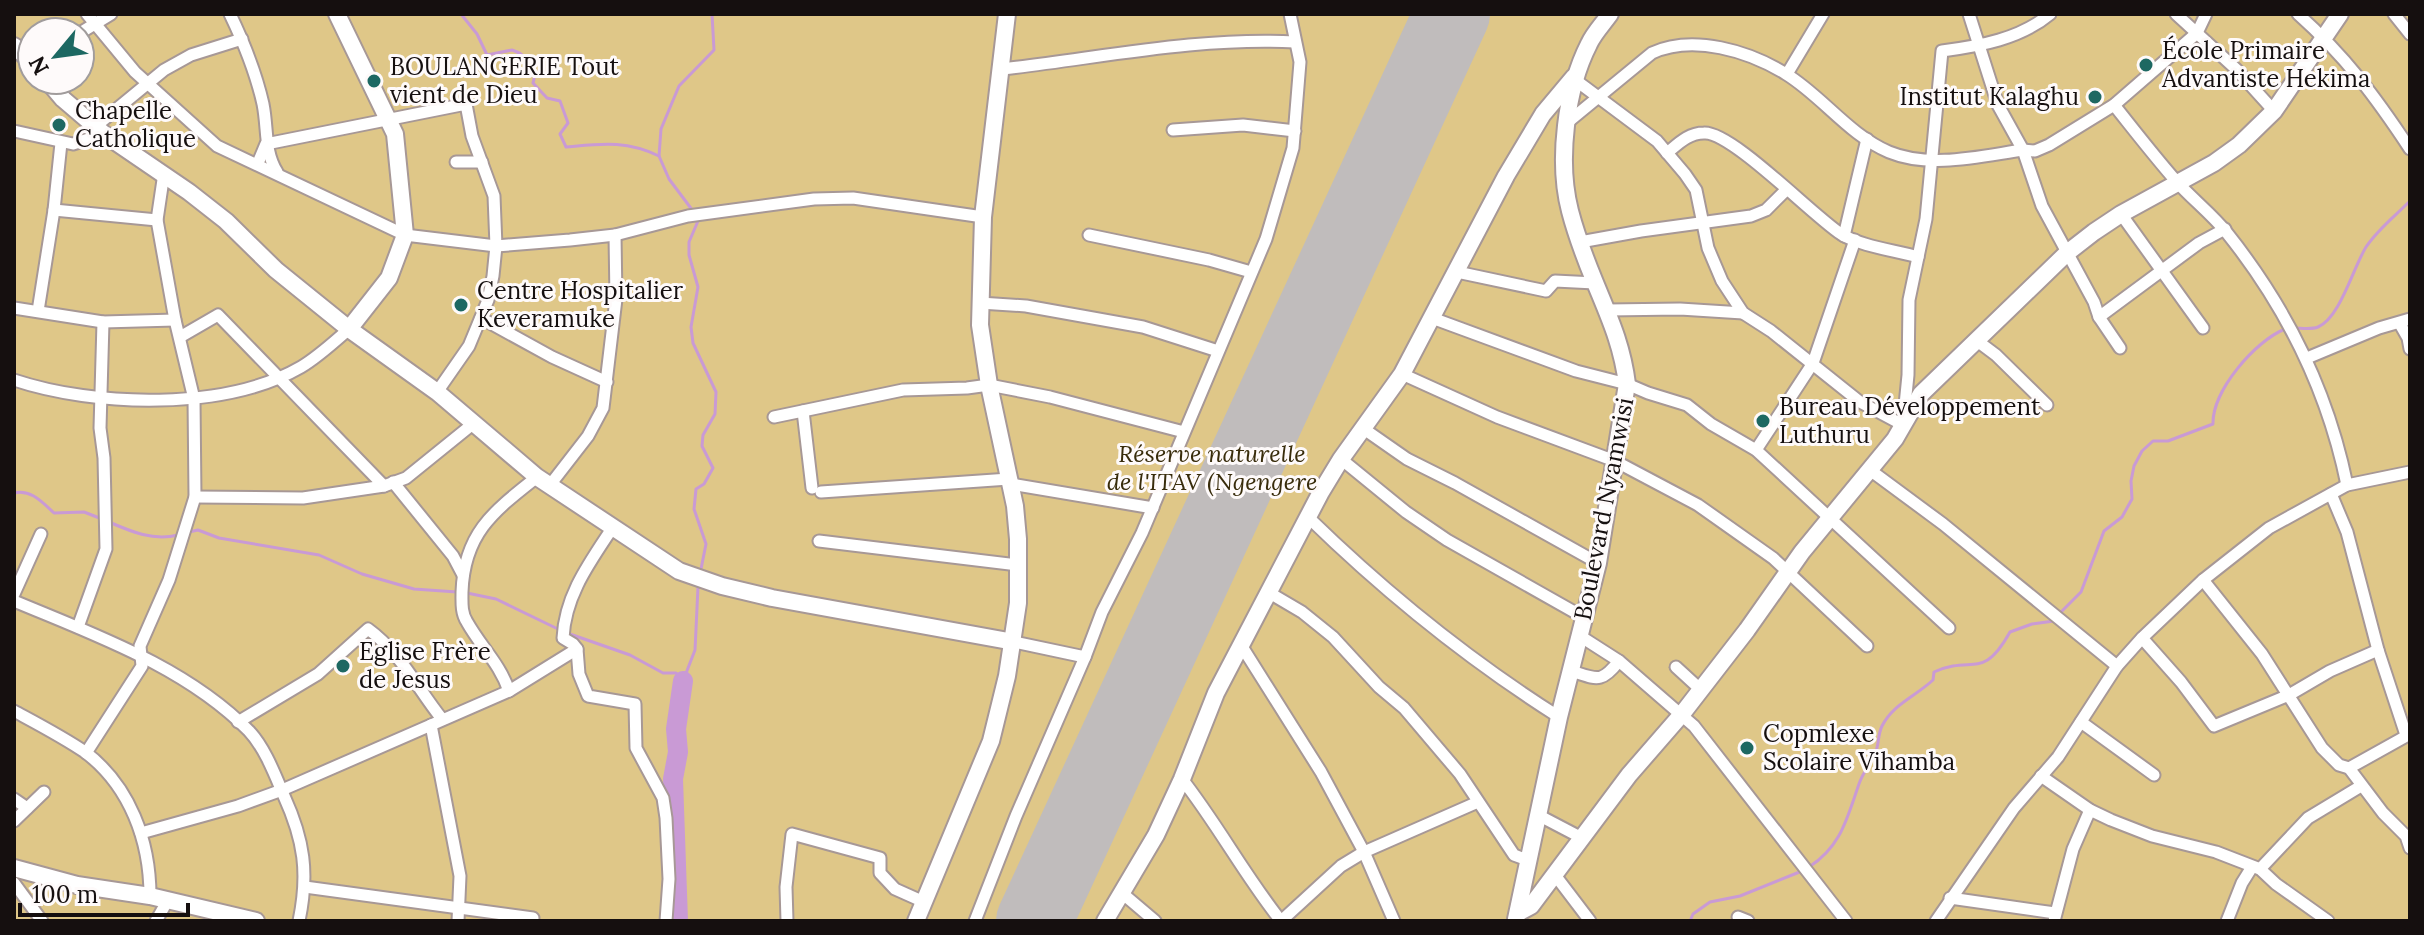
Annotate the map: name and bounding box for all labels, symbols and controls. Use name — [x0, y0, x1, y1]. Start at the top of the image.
north arrow — [16, 16, 96, 96]
place label: École Primaire Advantiste Hekima — [2161, 35, 2370, 94]
text: N — [22, 51, 55, 80]
place label: BOULANGERIE Tout vient de Dieu — [390, 51, 619, 110]
marker: École Primaire Advantiste Hekima — [2137, 56, 2155, 74]
marker: BOULANGERIE Tout vient de Dieu — [365, 72, 383, 90]
place label: Institut Kalaghu — [1900, 81, 2079, 112]
marker: Institut Kalaghu — [2086, 88, 2104, 106]
place label: Chapelle Catholique — [75, 95, 196, 154]
marker: Chapelle Catholique — [50, 116, 68, 134]
place label: Centre Hospitalier Keveramuke — [477, 275, 684, 334]
marker: Centre Hospitalier Keveramuke — [452, 296, 470, 314]
place label: Bureau Développement Luthuru — [1779, 391, 2041, 450]
street label: Boulevard Nyamwisi — [1567, 395, 1640, 623]
marker: Bureau Développement Luthuru — [1754, 412, 1772, 430]
park label: Réserve naturelle de l'ITAV (Ngengere — [1107, 438, 1317, 497]
place label: Eglise Frère de Jesus — [359, 636, 491, 695]
marker: Eglise Frère de Jesus — [334, 657, 352, 675]
place label: Copmlexe Scolaire Vihamba — [1763, 718, 1955, 777]
marker: Copmlexe Scolaire Vihamba — [1738, 739, 1756, 757]
scale bar — [20, 867, 188, 917]
text: 100 m — [32, 879, 98, 910]

